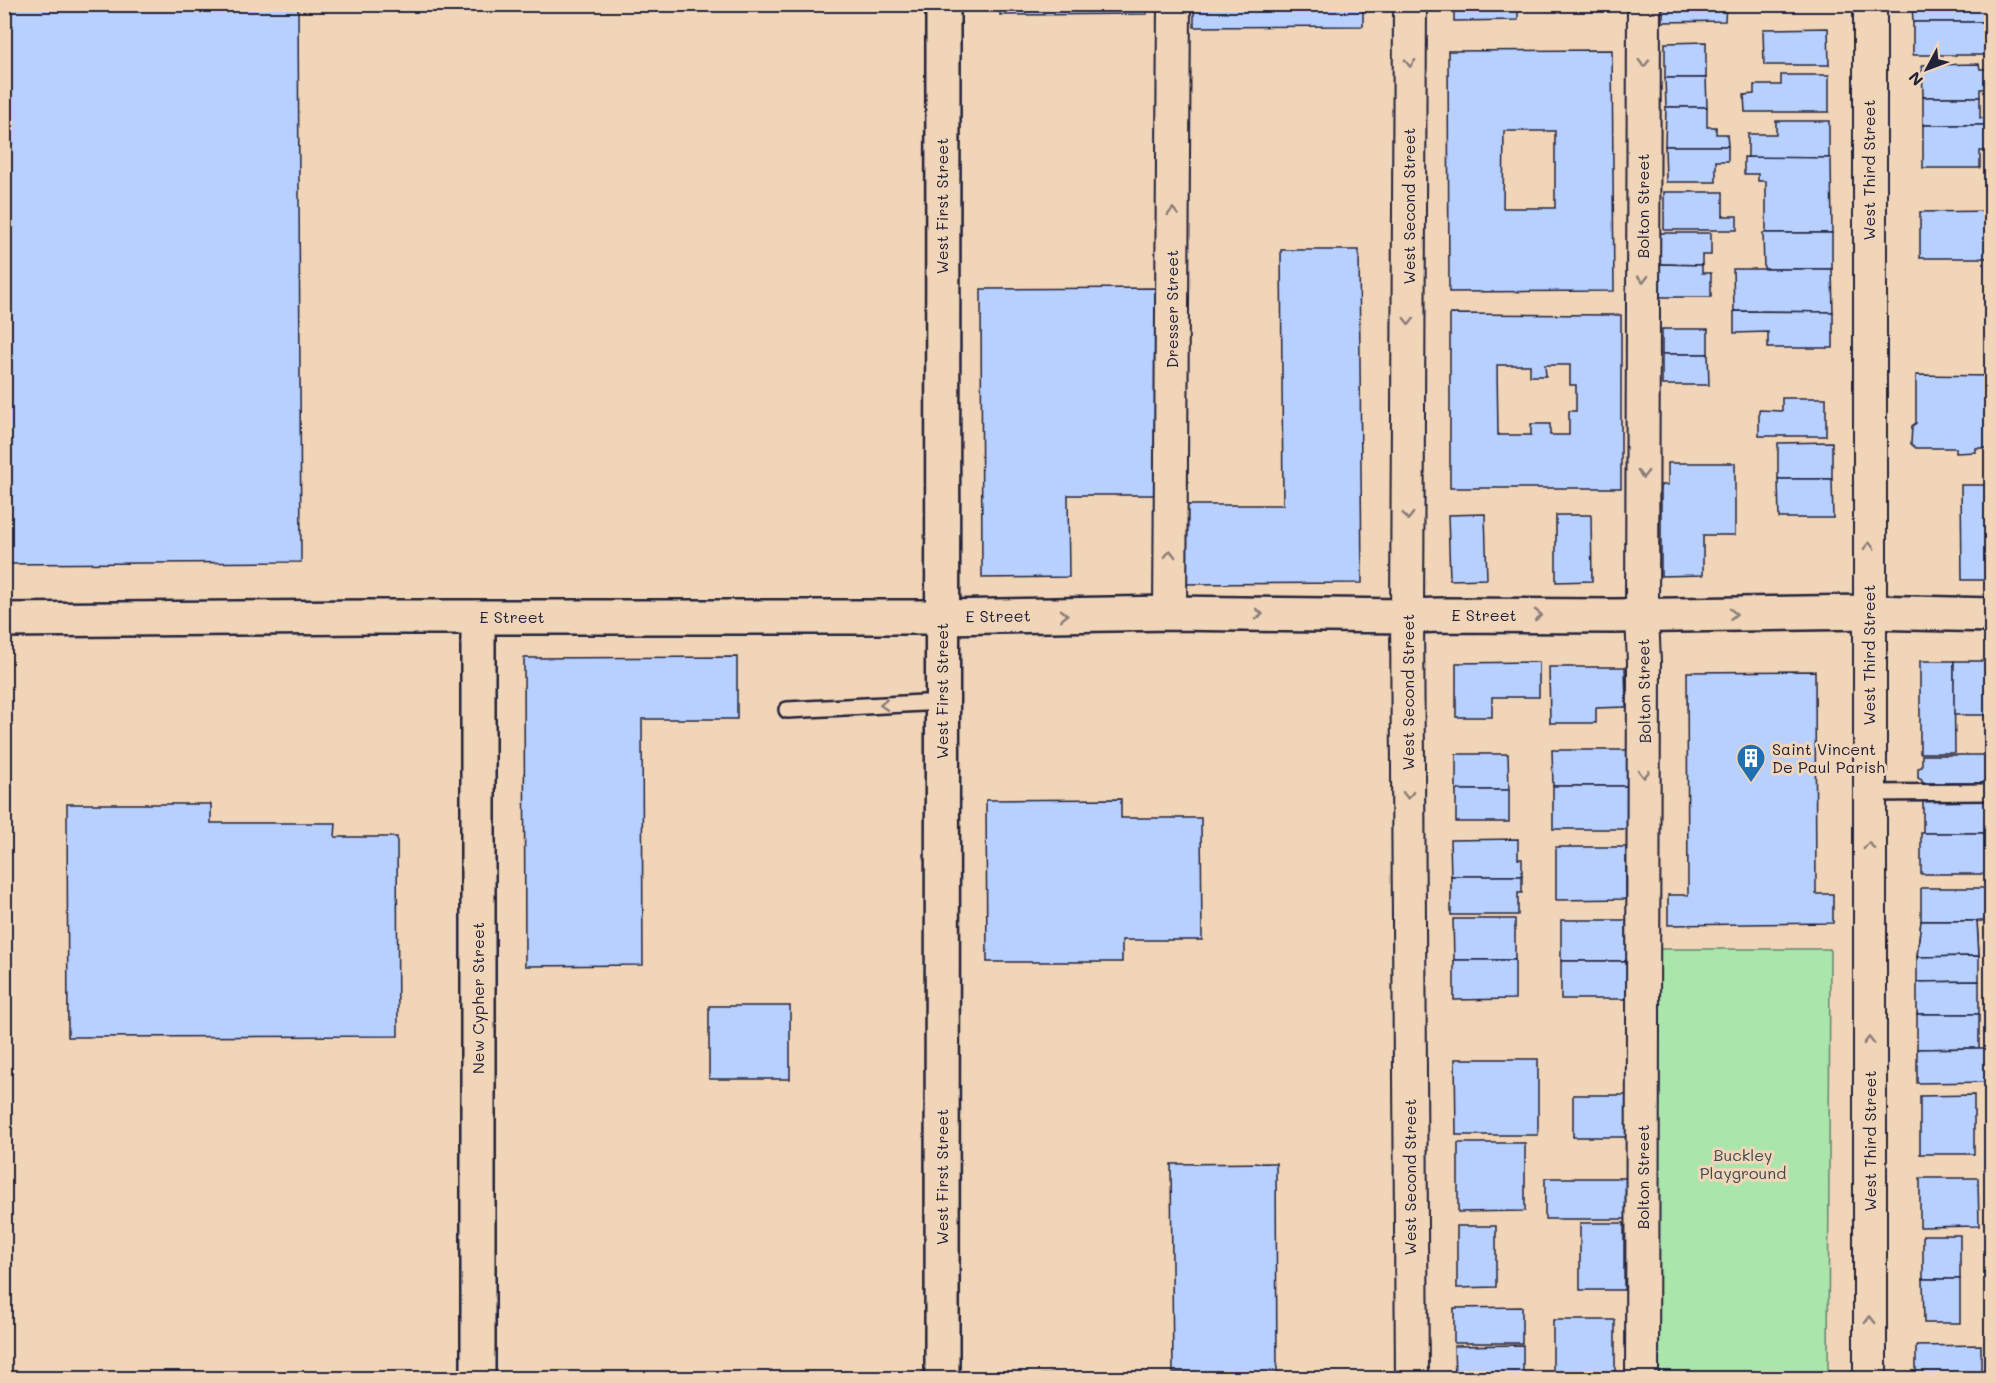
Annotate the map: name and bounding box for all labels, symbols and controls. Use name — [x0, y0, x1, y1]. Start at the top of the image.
north arrow — [1897, 39, 1957, 99]
one-way arrow — [1404, 58, 1416, 67]
one-way arrow — [1637, 58, 1650, 67]
text: N — [1903, 68, 1927, 91]
street label: West Third Street — [1858, 100, 1879, 240]
street label: West Second Street — [1398, 128, 1419, 284]
street label: West First Street — [931, 138, 952, 274]
street label: Bolton Street — [1632, 154, 1653, 258]
one-way arrow — [1167, 208, 1179, 217]
street label: Dresser Street — [1161, 250, 1182, 368]
one-way arrow — [1637, 274, 1649, 283]
one-way arrow — [1403, 316, 1415, 325]
one-way arrow — [1637, 469, 1649, 478]
one-way arrow — [1402, 511, 1414, 520]
one-way arrow — [1863, 542, 1875, 551]
one-way arrow — [1164, 550, 1177, 559]
street label: West Third Street — [1858, 585, 1879, 725]
street label: E Street — [965, 604, 1031, 627]
street label: E Street — [1451, 604, 1517, 625]
street label: E Street — [479, 606, 545, 627]
one-way arrow — [1254, 608, 1263, 620]
one-way arrow — [1728, 608, 1737, 620]
one-way arrow — [1059, 609, 1068, 621]
one-way arrow — [1533, 609, 1542, 621]
street label: West Second Street — [1397, 614, 1418, 770]
street label: West First Street — [931, 623, 952, 759]
street label: Bolton Street — [1632, 638, 1655, 744]
one-way arrow — [880, 699, 889, 712]
place label: Saint Vincent De Paul Parish — [1772, 738, 1885, 777]
building icon: Saint Vincent De Paul Parish — [1735, 742, 1767, 784]
one-way arrow — [1638, 769, 1650, 778]
one-way arrow — [1402, 790, 1414, 799]
one-way arrow — [1863, 842, 1875, 851]
street label: New Cypher Street — [467, 922, 488, 1074]
one-way arrow — [1863, 1037, 1875, 1046]
street label: West Third Street — [1859, 1071, 1880, 1211]
street label: West Second Street — [1399, 1099, 1420, 1255]
street label: West First Street — [931, 1109, 952, 1245]
street label: Bolton Street — [1632, 1125, 1653, 1229]
park label: Buckley Playground — [1700, 1144, 1786, 1183]
one-way arrow — [1864, 1316, 1876, 1325]

